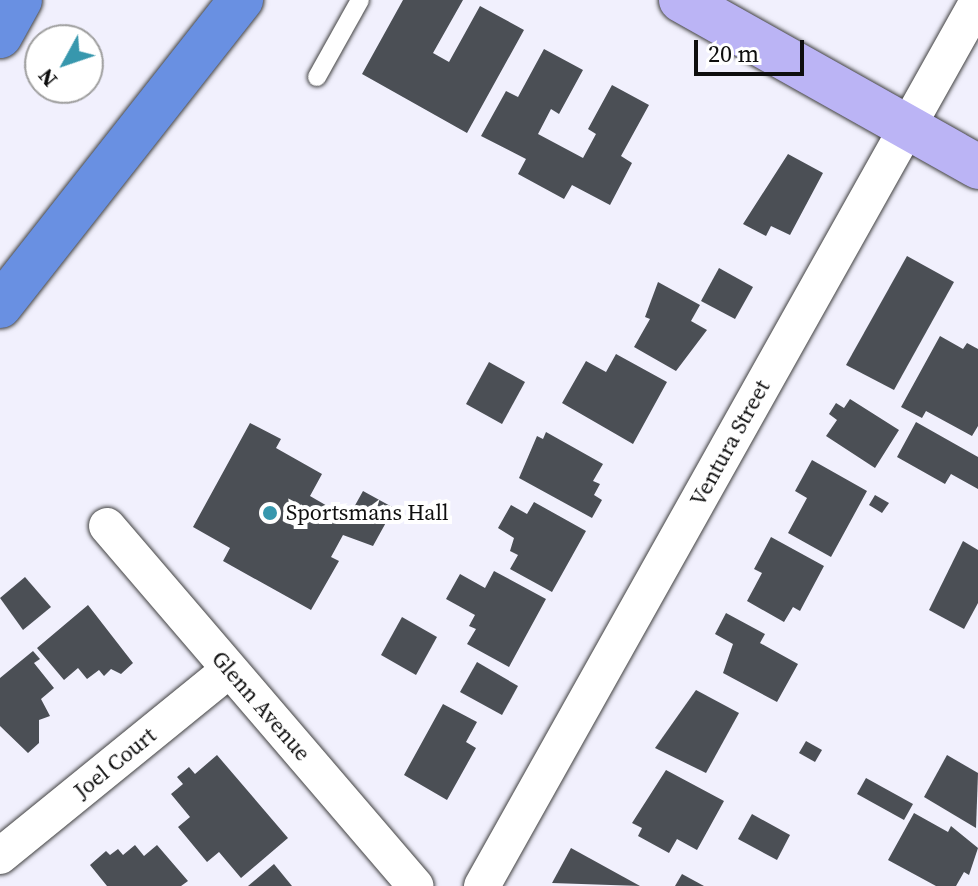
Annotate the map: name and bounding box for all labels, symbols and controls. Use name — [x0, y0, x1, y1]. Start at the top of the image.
north arrow — [24, 24, 104, 104]
scale bar — [698, 24, 808, 74]
text: 20 m — [708, 37, 759, 70]
text: N — [31, 62, 64, 94]
street label: Ventura Street — [685, 375, 775, 511]
place label: Sportsmans Hall — [286, 500, 448, 526]
marker: Sportsmans Hall — [261, 504, 279, 522]
street label: Glenn Avenue — [206, 646, 316, 766]
street label: Joel Court — [69, 722, 161, 804]

